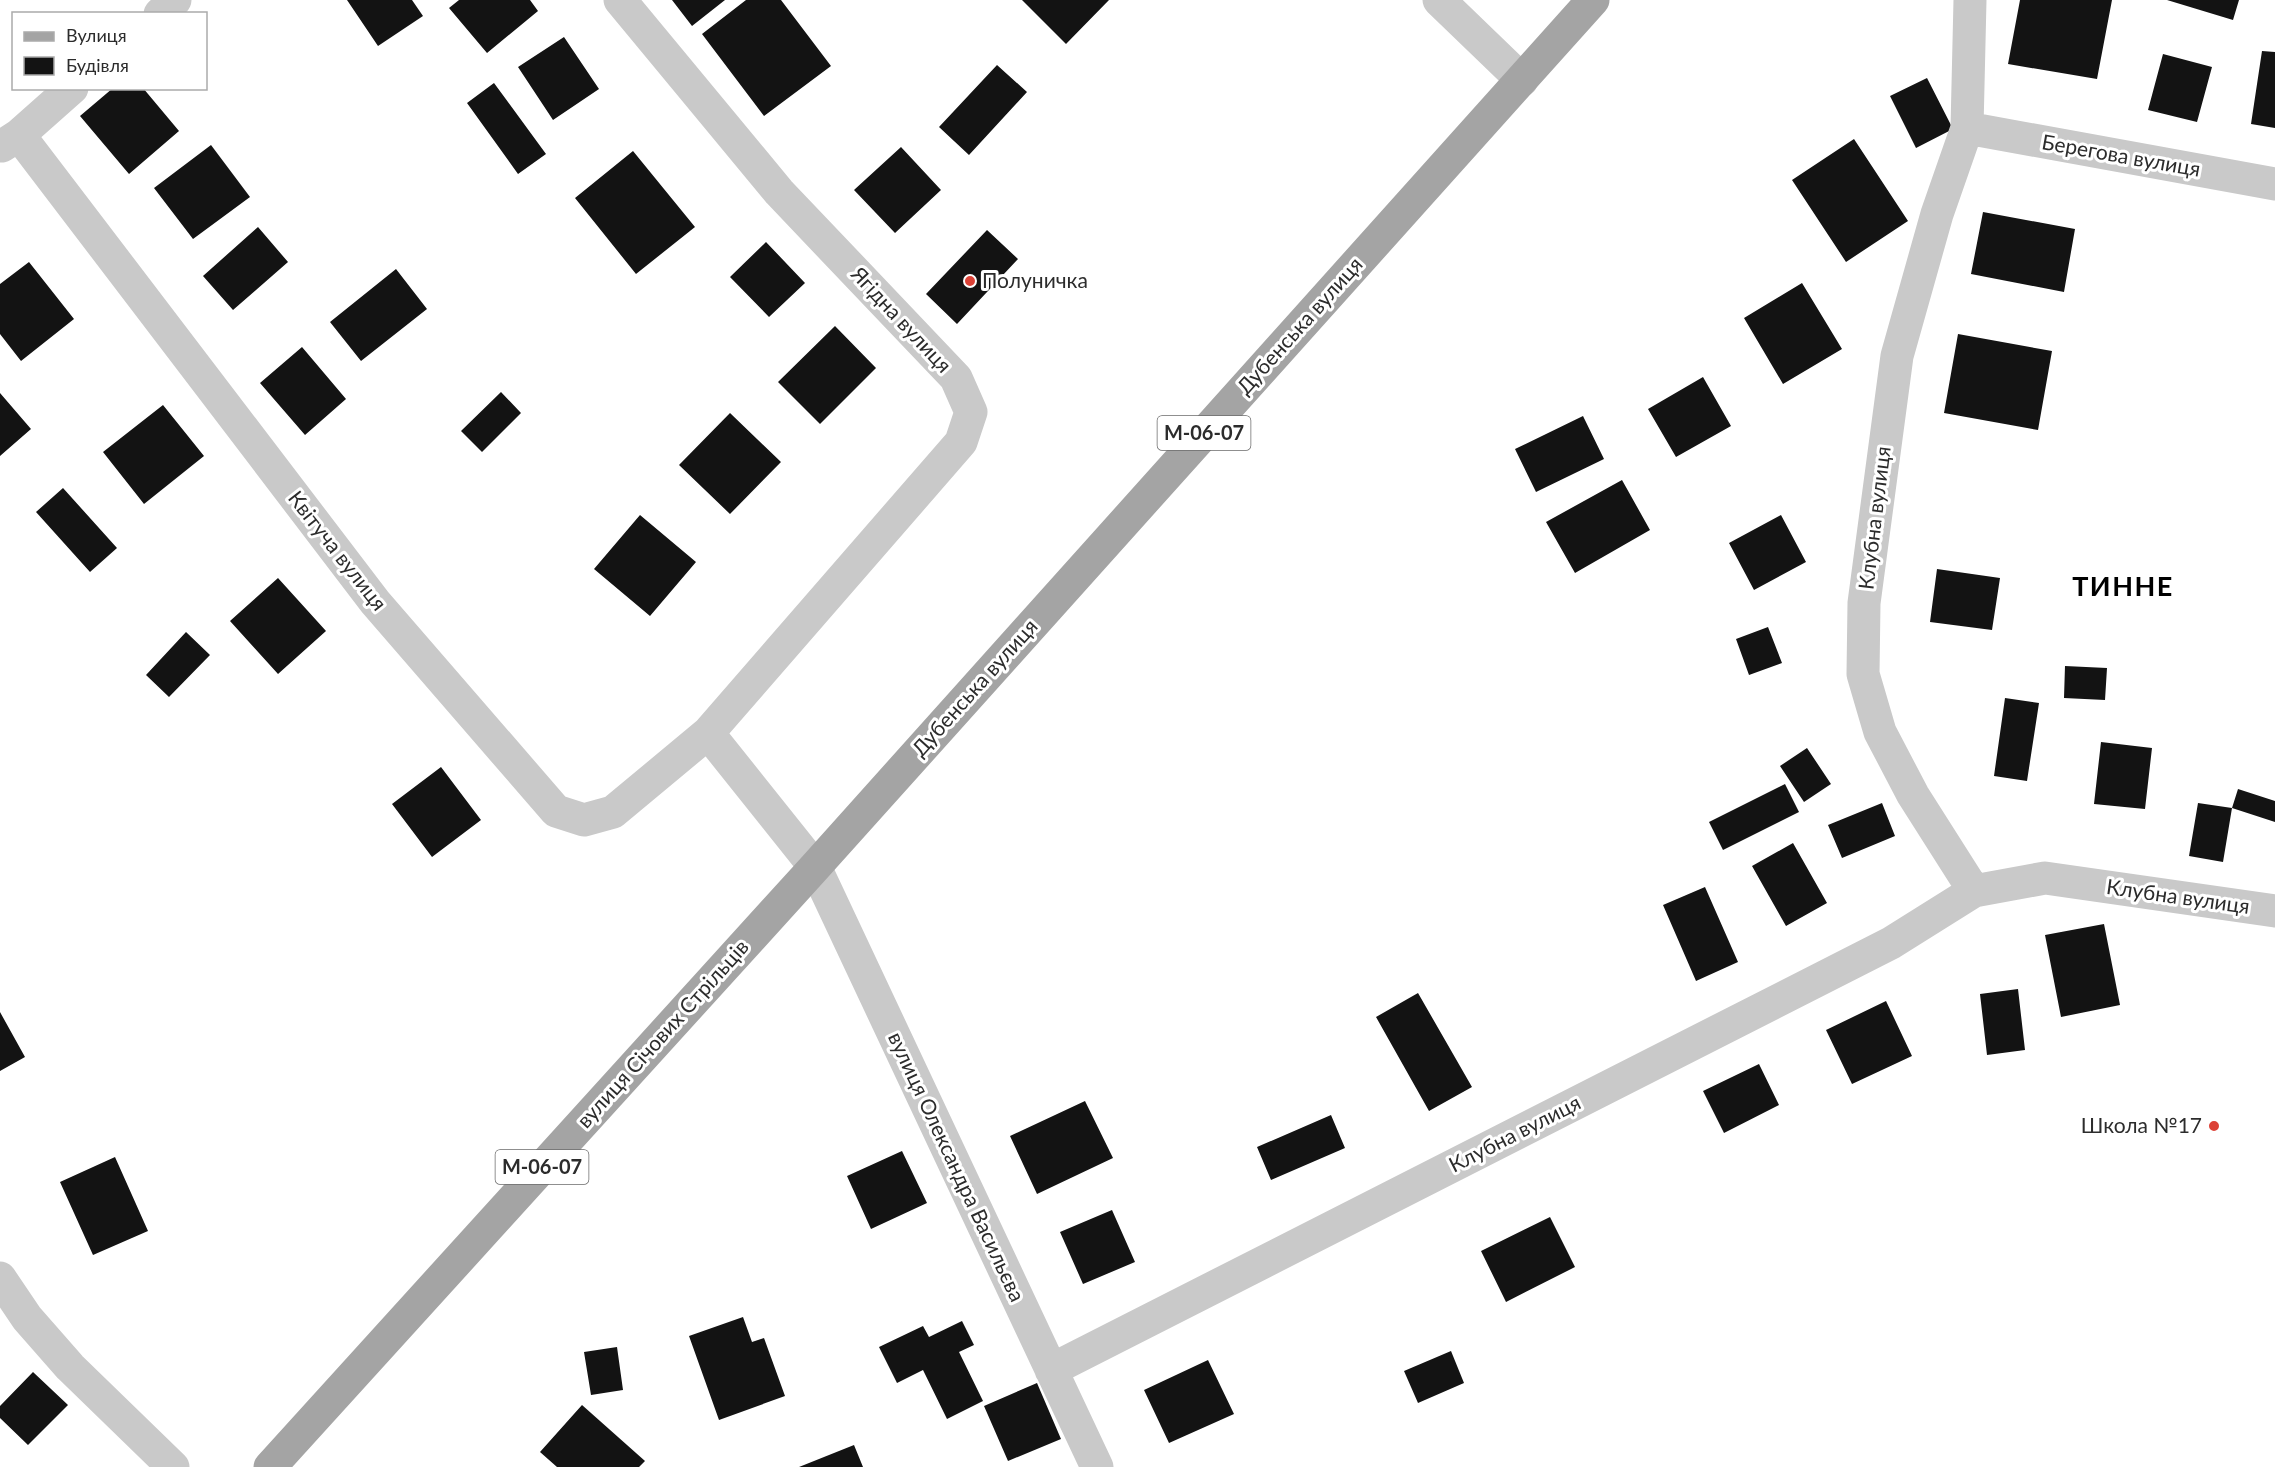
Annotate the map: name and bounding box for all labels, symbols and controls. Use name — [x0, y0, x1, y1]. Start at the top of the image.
legend — [12, 12, 207, 90]
text: Вулиця — [66, 24, 127, 46]
text: Будівля — [66, 54, 129, 76]
street label: Берегова вулиця — [2040, 128, 2203, 181]
street label: Дубенська вулиця — [1231, 251, 1367, 399]
street label: Ягідна вулиця — [846, 260, 957, 377]
place label: Полуничка — [982, 267, 1088, 292]
marker: Полуничка — [963, 274, 977, 288]
road number: М-06-07 — [1158, 416, 1250, 450]
street label: Клубна вулиця — [1852, 445, 1895, 591]
street label: Квітуча вулиця — [284, 485, 393, 615]
district label: ТИННЕ — [2072, 569, 2174, 602]
street label: Дубенська вулиця — [906, 613, 1042, 761]
street label: Клубна вулиця — [2105, 873, 2252, 918]
street label: вулиця Січових Стрільців — [571, 934, 753, 1132]
street label: вулиця Олександра Васильєва — [884, 1028, 1031, 1305]
street label: Клубна вулиця — [1444, 1089, 1584, 1177]
place label: Школа №17 — [2081, 1112, 2202, 1137]
marker: Школа №17 — [2207, 1119, 2221, 1133]
road number: М-06-07 — [496, 1150, 588, 1184]

